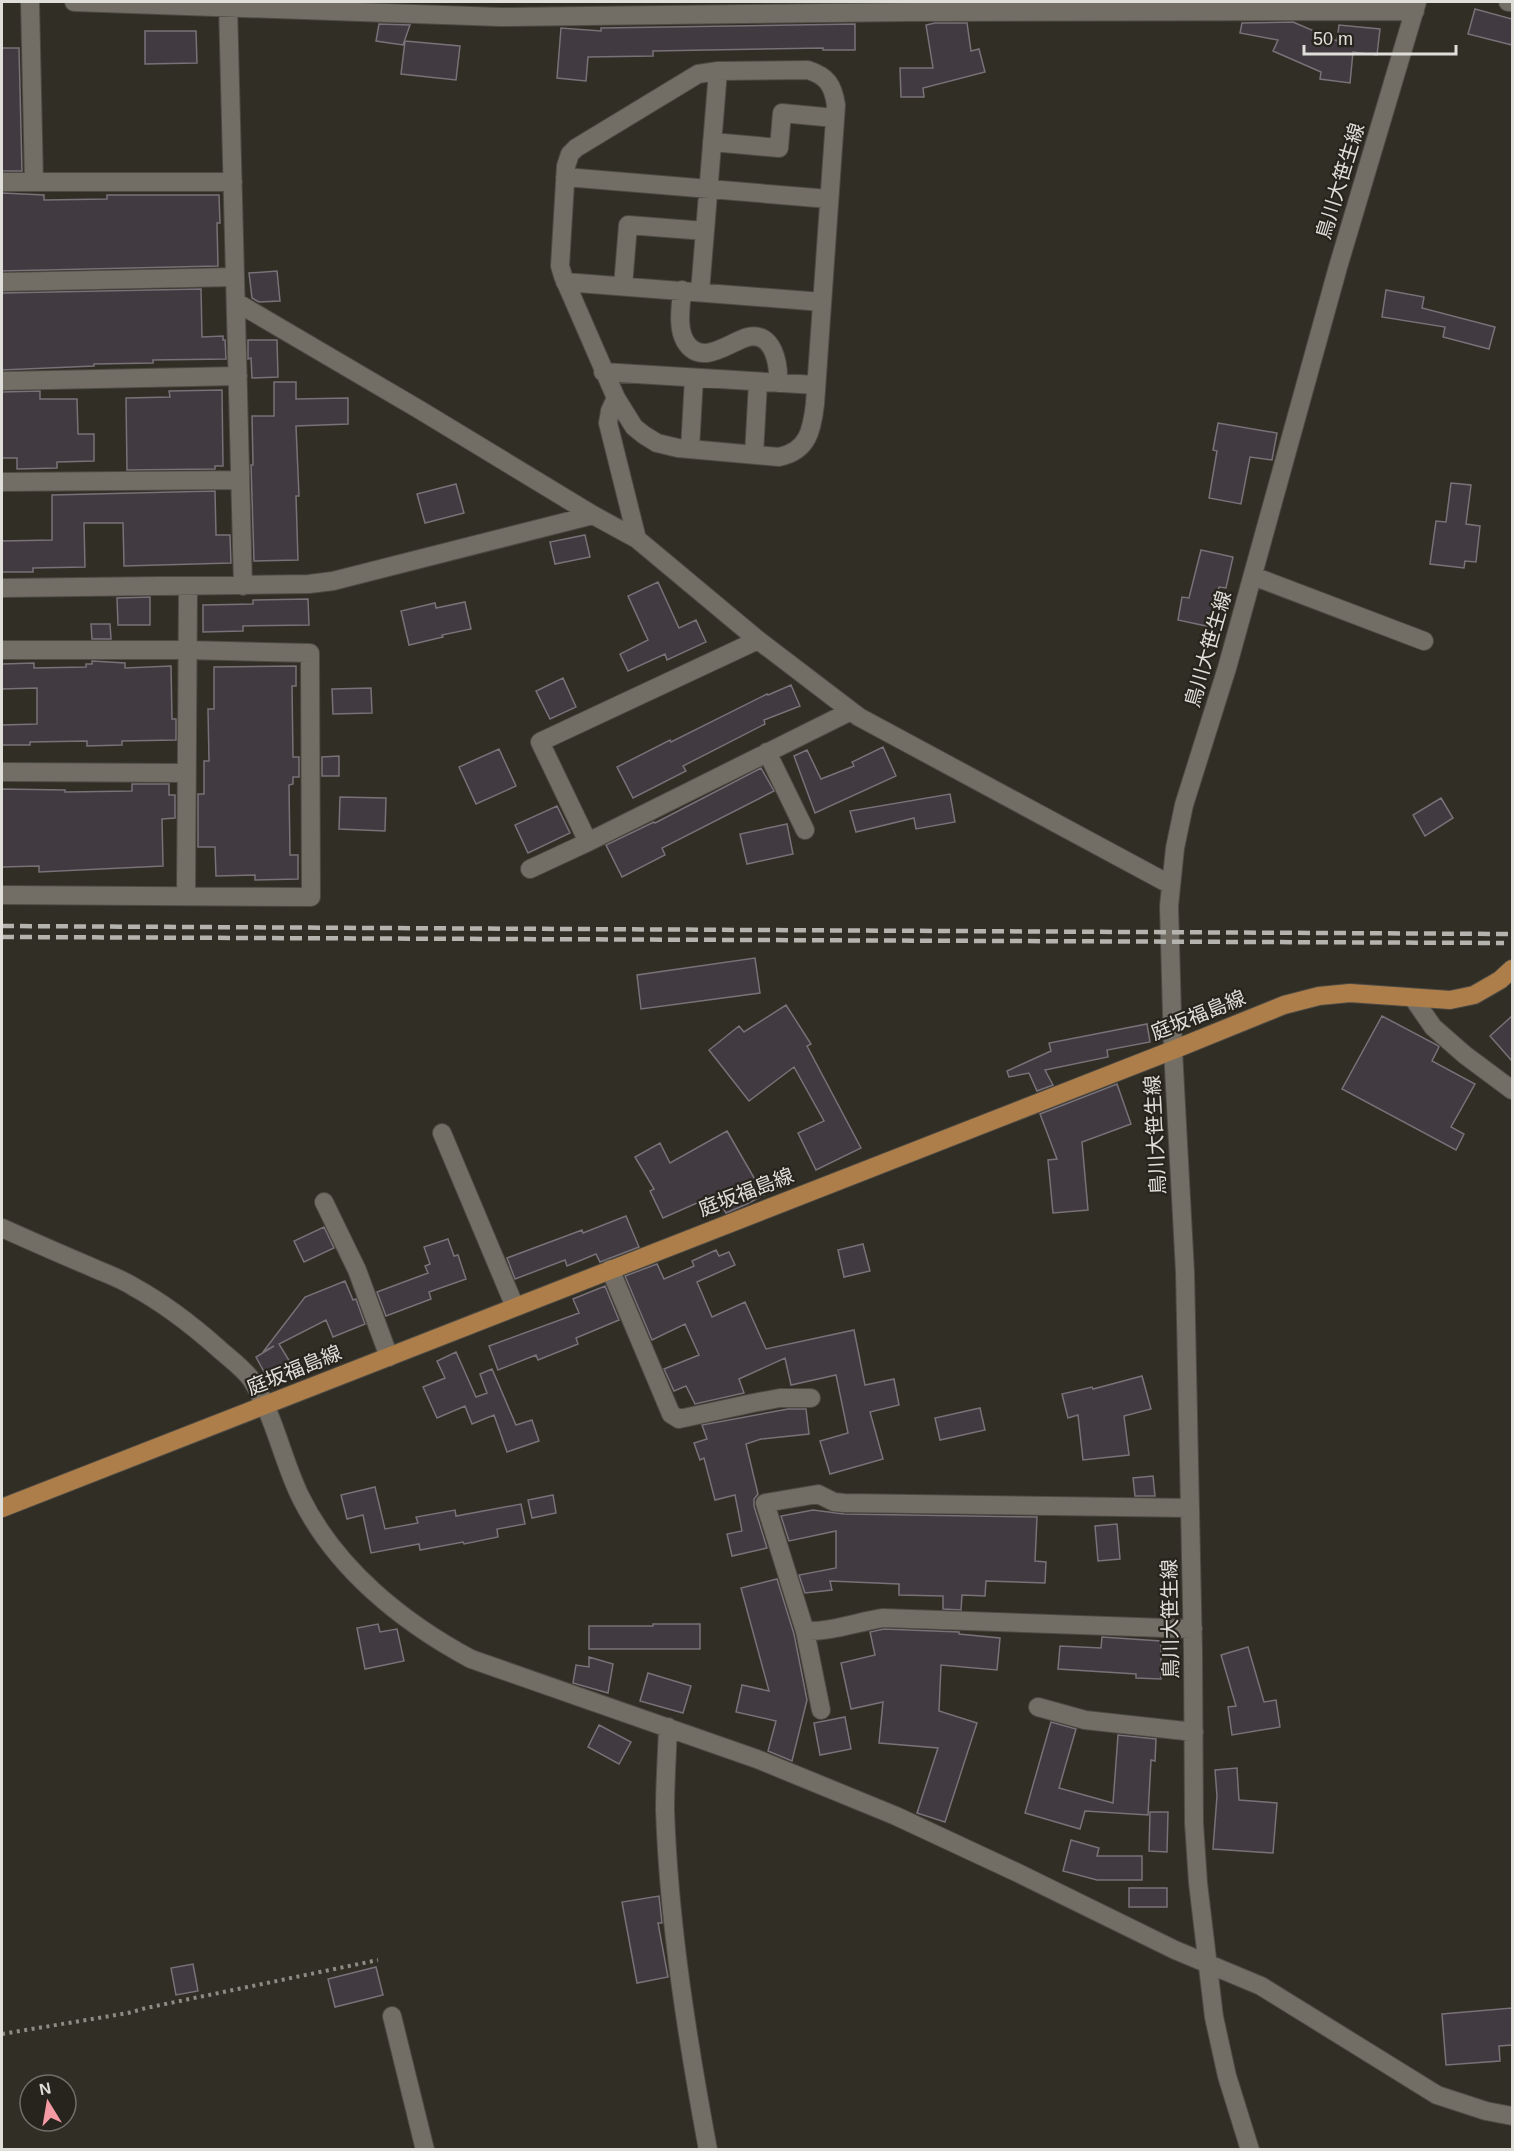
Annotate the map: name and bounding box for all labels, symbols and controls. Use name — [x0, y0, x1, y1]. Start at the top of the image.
scale bar — [1304, 18, 1456, 56]
text: 50 m — [1313, 29, 1353, 49]
street label: 鳥川大笹生線 — [1312, 120, 1368, 242]
street label: 鳥川大笹生線 — [1181, 588, 1235, 710]
street label: 庭坂福島線 — [1148, 986, 1248, 1044]
street label: 鳥川大笹生線 — [1141, 1075, 1169, 1195]
street label: 庭坂福島線 — [695, 1164, 797, 1220]
street label: 庭坂福島線 — [244, 1341, 344, 1399]
street label: 鳥川大笹生線 — [1158, 1559, 1182, 1679]
north arrow — [18, 2073, 78, 2133]
text: N — [38, 2079, 53, 2098]

